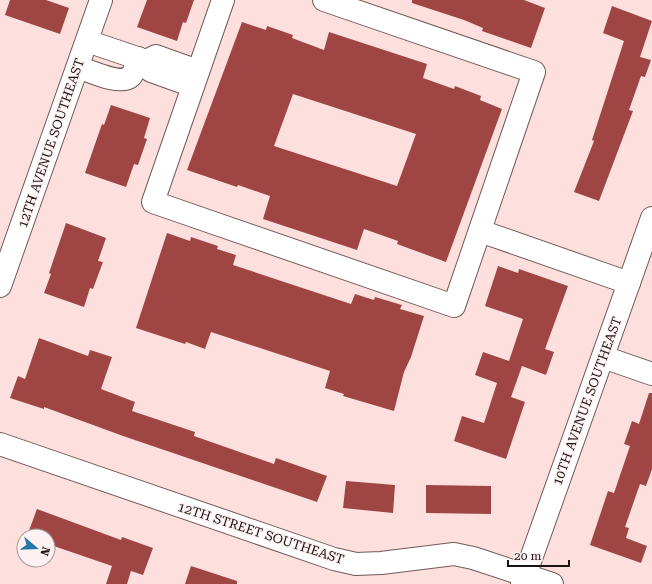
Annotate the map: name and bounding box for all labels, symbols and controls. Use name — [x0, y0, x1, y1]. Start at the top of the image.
street label: 12TH AVENUE SOUTHEAST — [15, 56, 87, 230]
street label: 10TH AVENUE SOUTHEAST — [549, 314, 625, 487]
street label: 12TH STREET SOUTHEAST — [176, 499, 346, 567]
north arrow — [16, 528, 56, 568]
scale bar — [508, 542, 569, 568]
text: N — [37, 545, 53, 558]
text: 20 m — [514, 549, 541, 563]

